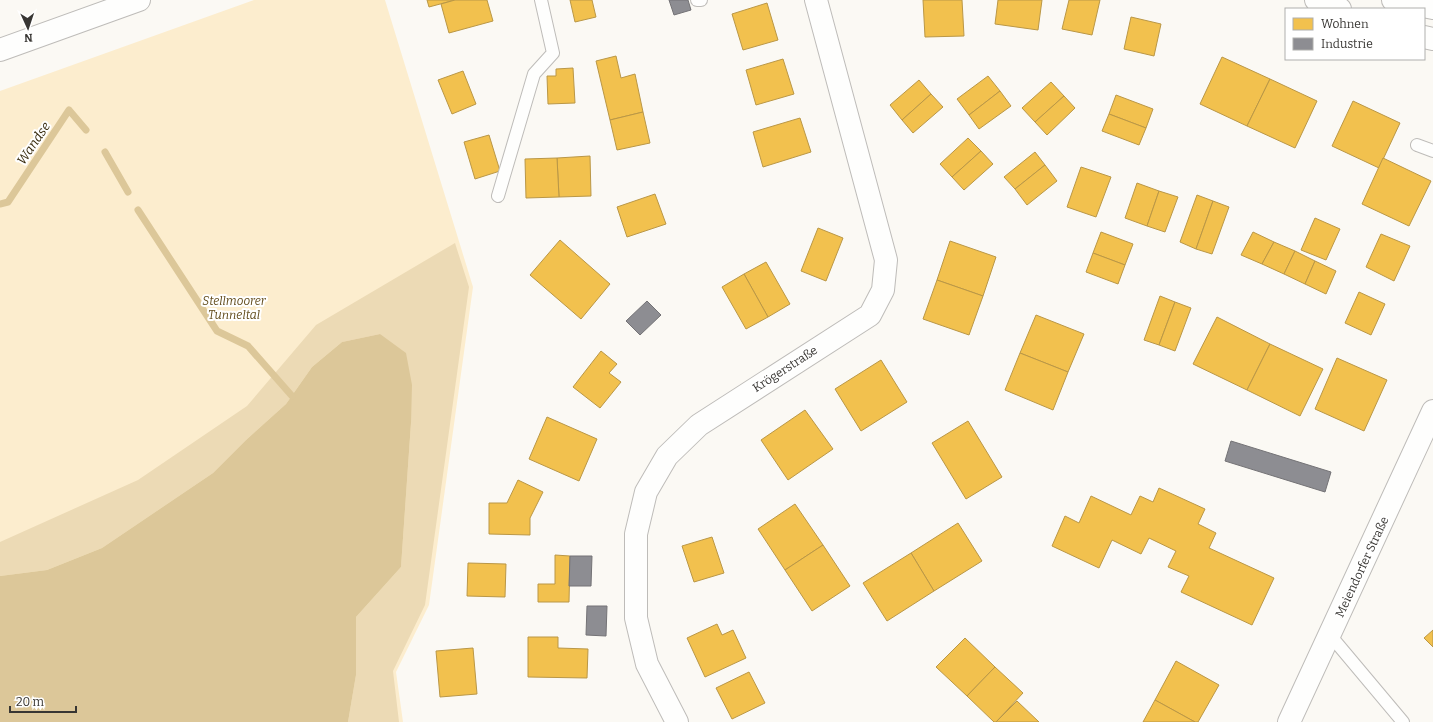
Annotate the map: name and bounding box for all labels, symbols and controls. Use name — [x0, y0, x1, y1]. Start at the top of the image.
north arrow — [8, 8, 48, 48]
legend — [1285, 8, 1425, 60]
text: Wohnen — [1321, 17, 1369, 31]
text: N — [23, 31, 33, 44]
text: Industrie — [1321, 37, 1373, 51]
water label: Wandse — [14, 119, 53, 167]
park label: Stellmoorer Tunneltal — [202, 294, 267, 322]
street label: Krögerstraße — [750, 343, 820, 395]
street label: Meiendorfer Straße — [1333, 514, 1391, 620]
scale bar — [10, 688, 76, 714]
text: 20 m — [16, 695, 45, 709]

